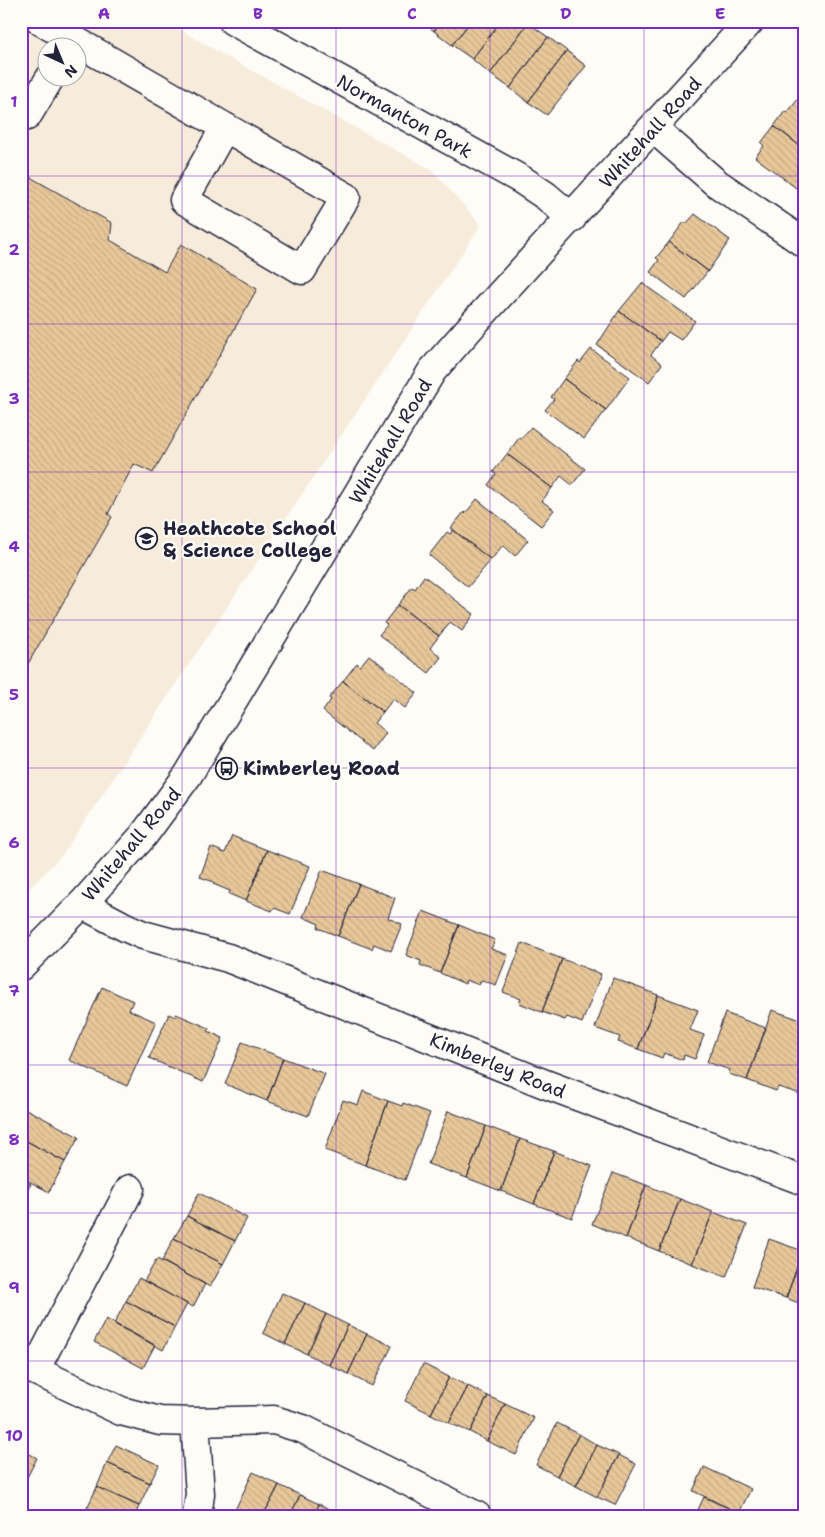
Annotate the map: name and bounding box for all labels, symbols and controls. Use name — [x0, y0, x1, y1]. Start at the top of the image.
text: A — [98, 3, 110, 24]
text: B — [253, 3, 263, 24]
text: C — [407, 3, 417, 24]
text: D — [560, 3, 572, 24]
text: E — [715, 3, 725, 24]
north arrow — [38, 38, 88, 88]
text: N — [61, 61, 81, 82]
street label: Normanton Park — [332, 69, 477, 164]
street label: Whitehall Road — [594, 71, 707, 193]
text: 1 — [10, 91, 18, 112]
text: 2 — [8, 239, 20, 260]
street label: Whitehall Road — [343, 374, 438, 509]
text: 3 — [8, 388, 20, 409]
place label: Heathcote School & Science College — [163, 516, 337, 563]
school or university icon: Heathcote School & Science College — [135, 527, 159, 551]
text: 4 — [8, 536, 20, 557]
text: 5 — [9, 684, 19, 705]
bus stop icon: Kimberley Road — [215, 756, 239, 780]
place label: Kimberley Road — [243, 756, 400, 781]
street label: Whitehall Road — [76, 782, 187, 907]
text: 6 — [8, 832, 20, 853]
text: 7 — [8, 980, 20, 1001]
street label: Kimberley Road — [426, 1027, 570, 1104]
text: 8 — [8, 1129, 20, 1150]
text: 9 — [8, 1277, 20, 1298]
text: 10 — [5, 1425, 23, 1446]

